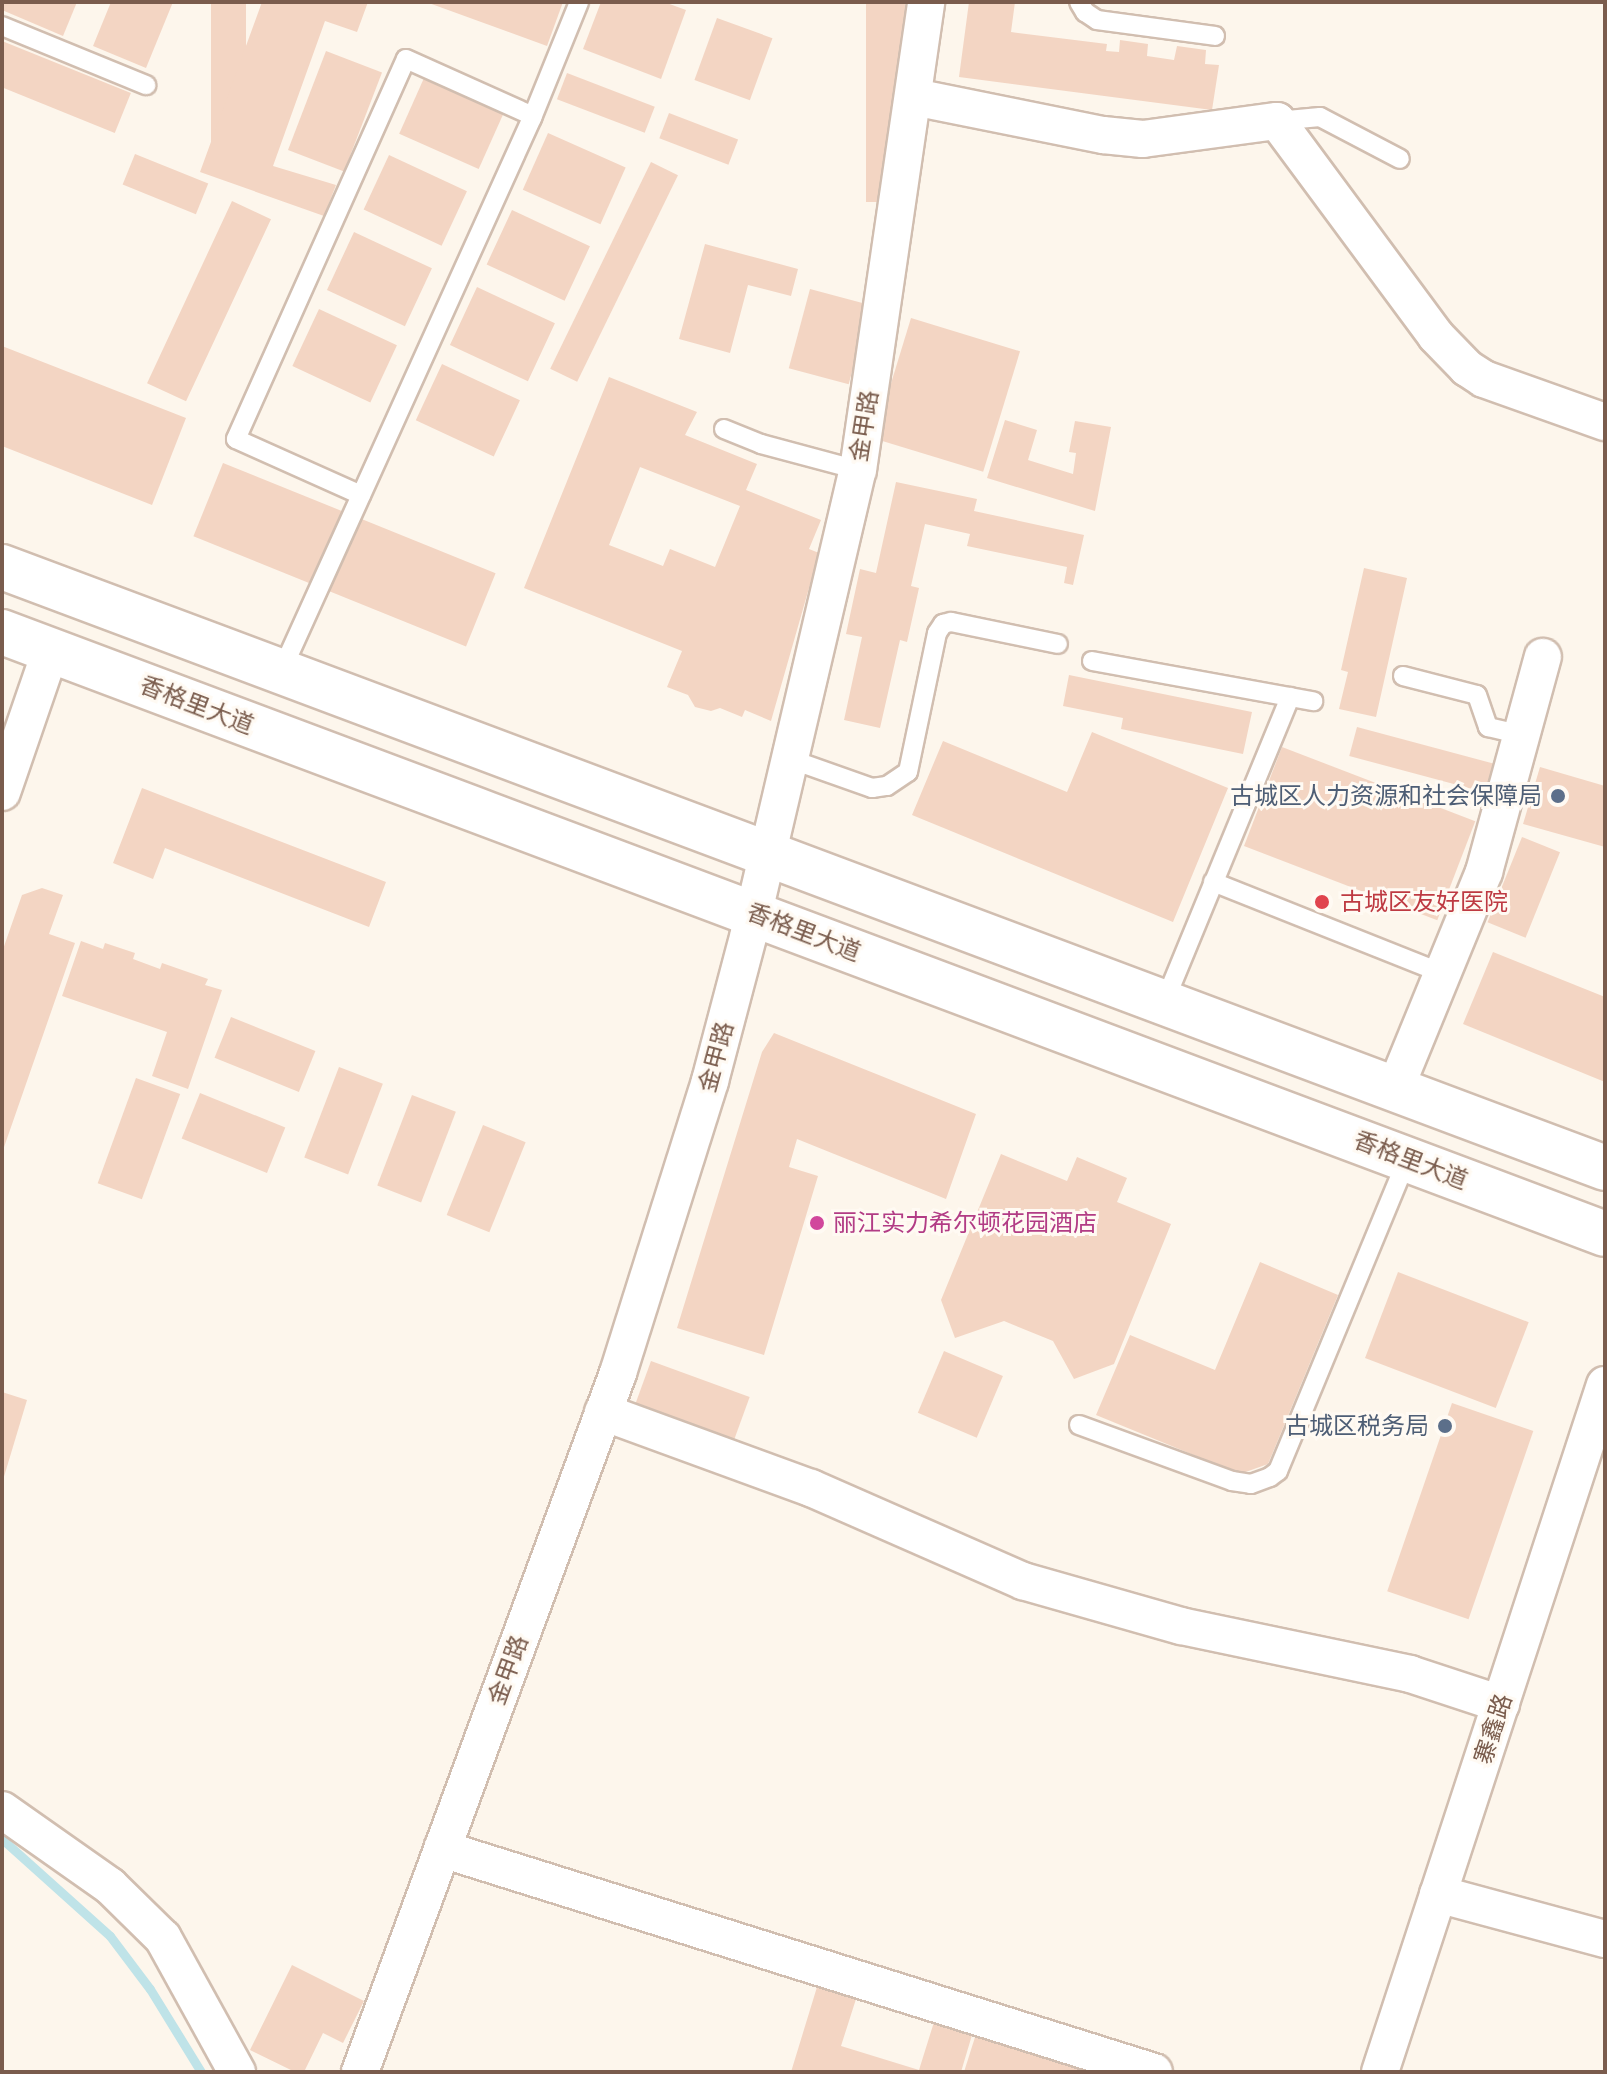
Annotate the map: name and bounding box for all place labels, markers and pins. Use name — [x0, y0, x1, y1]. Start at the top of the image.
place label: 古城区人力资源和社会保障局 — [1230, 782, 1542, 810]
marker: 古城区人力资源和社会保障局 — [1549, 787, 1567, 805]
place label: 古城区友好医院 — [1340, 888, 1508, 916]
marker: 古城区友好医院 — [1311, 891, 1333, 913]
place label: 丽江实力希尔顿花园酒店 — [833, 1209, 1097, 1237]
marker: 丽江实力希尔顿花园酒店 — [808, 1214, 826, 1232]
place label: 古城区税务局 — [1285, 1412, 1429, 1440]
marker: 古城区税务局 — [1436, 1417, 1454, 1435]

